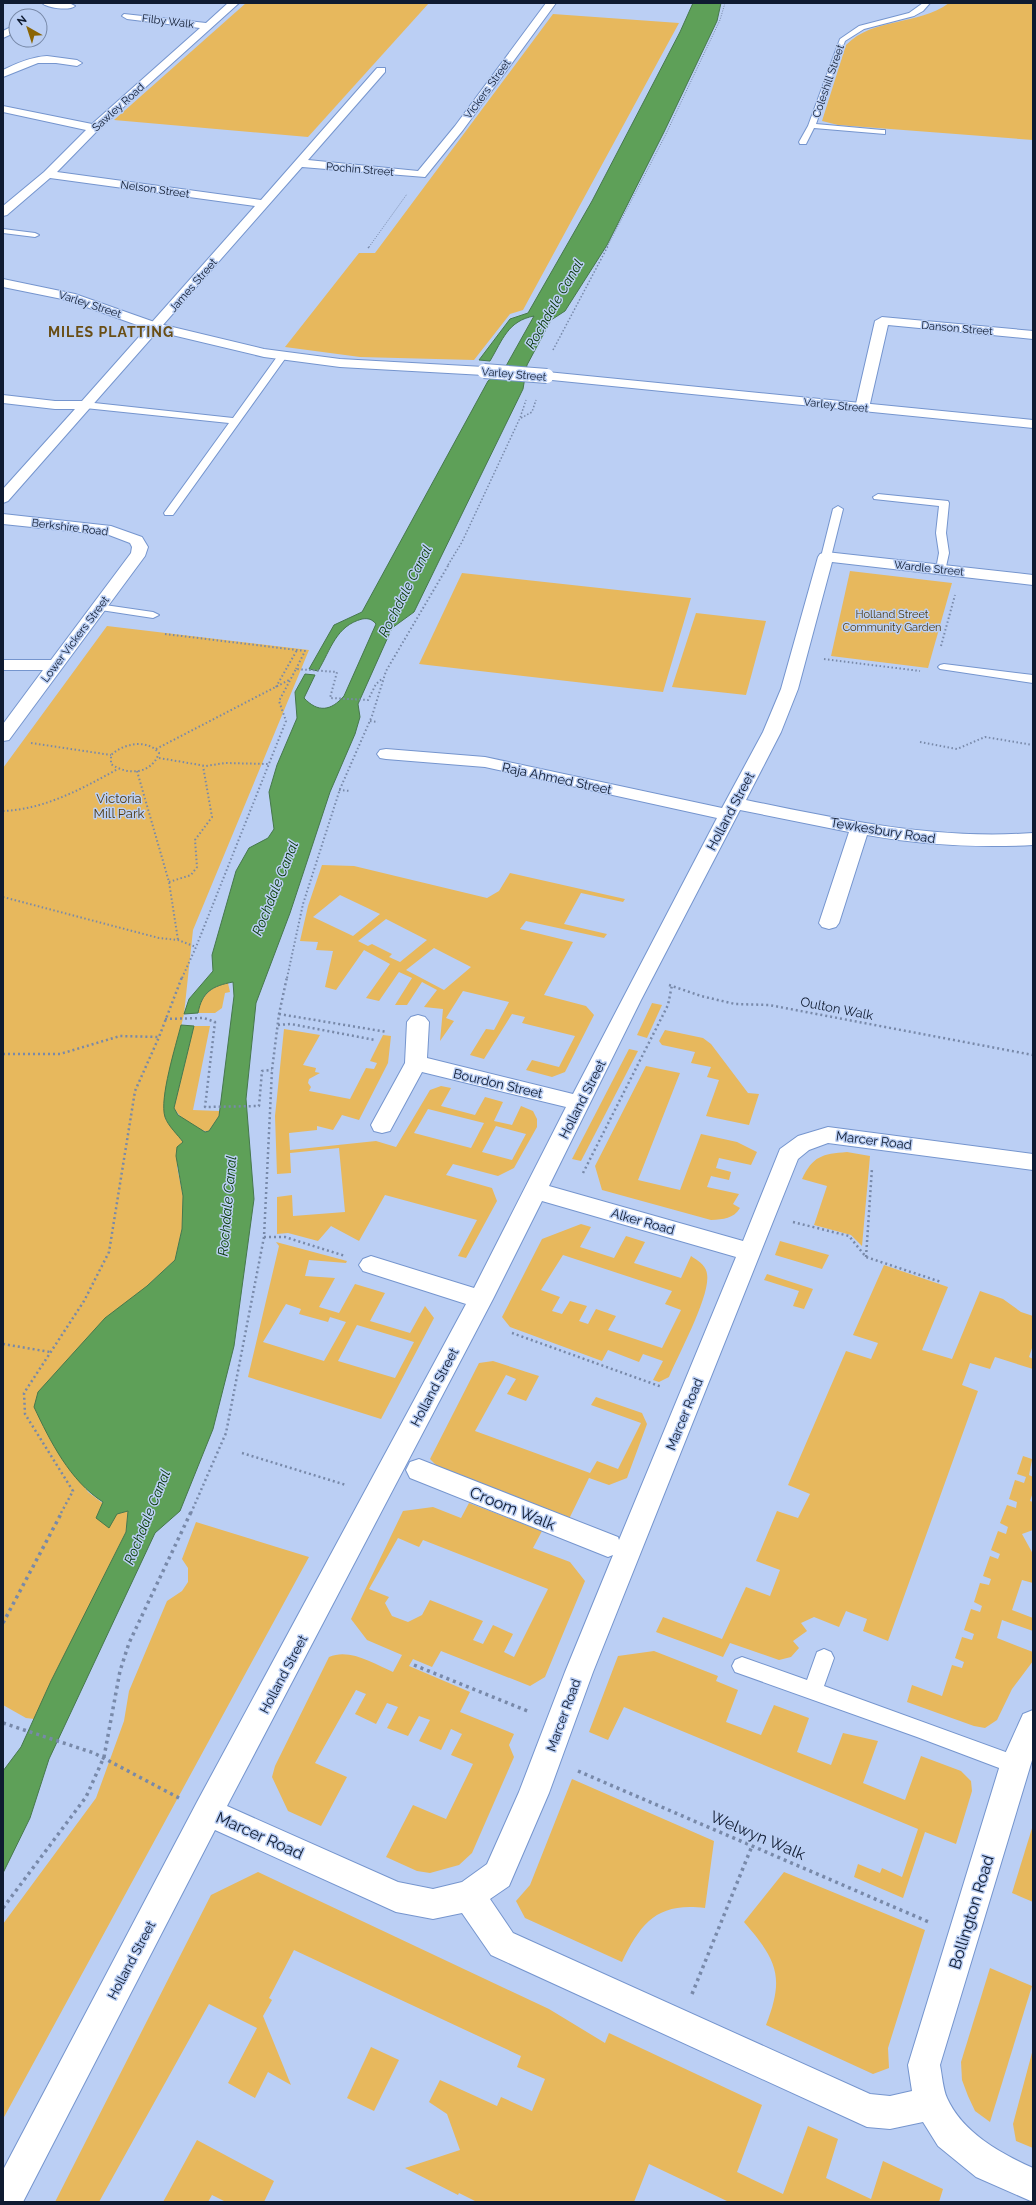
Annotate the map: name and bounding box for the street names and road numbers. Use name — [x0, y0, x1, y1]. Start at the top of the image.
street label: Filby Walk — [141, 12, 195, 31]
street label: Coleshill Street — [810, 43, 847, 120]
street label: Vickers Street — [461, 57, 514, 122]
street label: Sawley Road — [90, 80, 147, 134]
street label: Pochin Street — [326, 160, 395, 179]
street label: Nelson Street — [120, 178, 191, 201]
street label: James Street — [167, 256, 220, 315]
street label: Varley Street — [57, 288, 123, 321]
street label: Danson Street — [921, 319, 994, 338]
street label: Varley Street — [481, 365, 547, 384]
street label: Varley Street — [803, 396, 869, 415]
street label: Berkshire Road — [31, 516, 109, 539]
street label: Wardle Street — [893, 558, 965, 579]
street label: Lower Vickers Street — [39, 594, 112, 685]
street label: Raja Ahmed Street — [501, 760, 614, 798]
street label: Holland Street — [704, 769, 758, 853]
street label: Tewkesbury Road — [829, 815, 937, 846]
street label: Oulton Walk — [799, 994, 875, 1023]
street label: Holland Street — [556, 1057, 609, 1141]
street label: Bourdon Street — [452, 1066, 545, 1101]
street label: Marcer Road — [835, 1128, 913, 1153]
street label: Alker Road — [609, 1205, 676, 1238]
street label: Holland Street — [408, 1345, 462, 1429]
street label: Marcer Road — [663, 1376, 706, 1452]
street label: Croom Walk — [467, 1483, 559, 1535]
street label: Holland Street — [257, 1632, 311, 1716]
street label: Marcer Road — [543, 1677, 584, 1754]
street label: Welwyn Walk — [708, 1807, 809, 1864]
street label: Marcer Road — [213, 1808, 307, 1863]
street label: Bollington Road — [945, 1853, 998, 1971]
street label: Holland Street — [105, 1918, 159, 2002]

